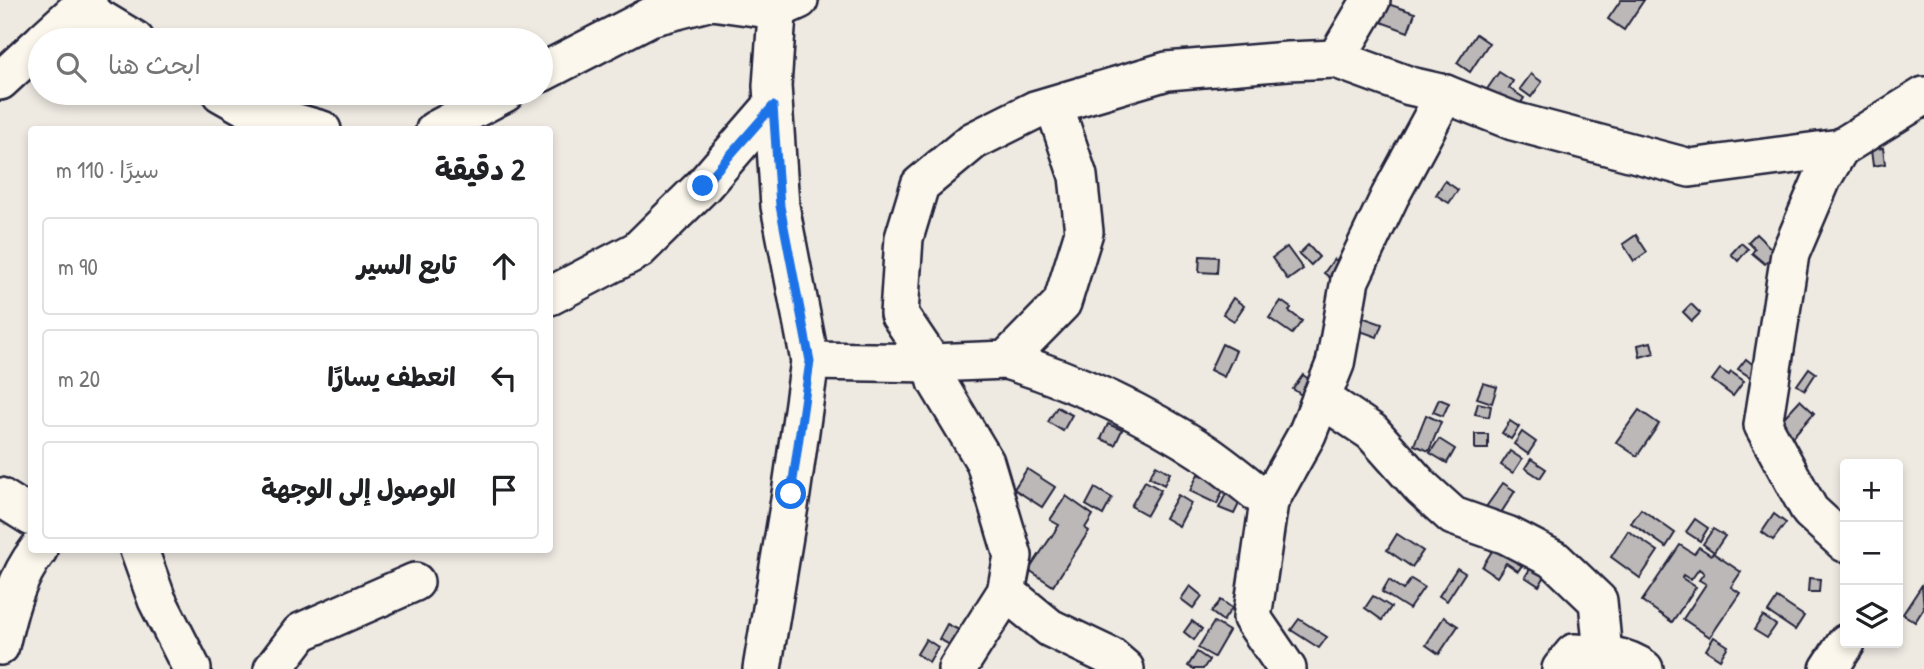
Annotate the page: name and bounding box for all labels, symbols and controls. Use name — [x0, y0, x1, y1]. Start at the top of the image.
search box — [28, 28, 553, 105]
text: ابحث هنا — [108, 47, 201, 82]
icon: search — [52, 48, 90, 86]
text: 2 دقيقة — [435, 149, 525, 189]
text: سيرًا · 110 m — [56, 154, 159, 185]
route end — [687, 170, 718, 201]
text: تابع السير — [357, 247, 456, 282]
icon: ahead — [485, 247, 523, 285]
text: 90 m — [58, 251, 98, 282]
text: انعطف يسارًا — [327, 359, 456, 394]
icon: left — [485, 359, 523, 397]
text: 20 m — [58, 363, 100, 394]
map controls — [1840, 459, 1903, 648]
button: + — [1840, 459, 1903, 522]
text: الوصول إلى الوجهة — [261, 471, 456, 506]
icon: arrive — [485, 471, 523, 509]
route start — [775, 478, 806, 509]
button: − — [1840, 522, 1903, 585]
button: layers — [1840, 585, 1903, 648]

